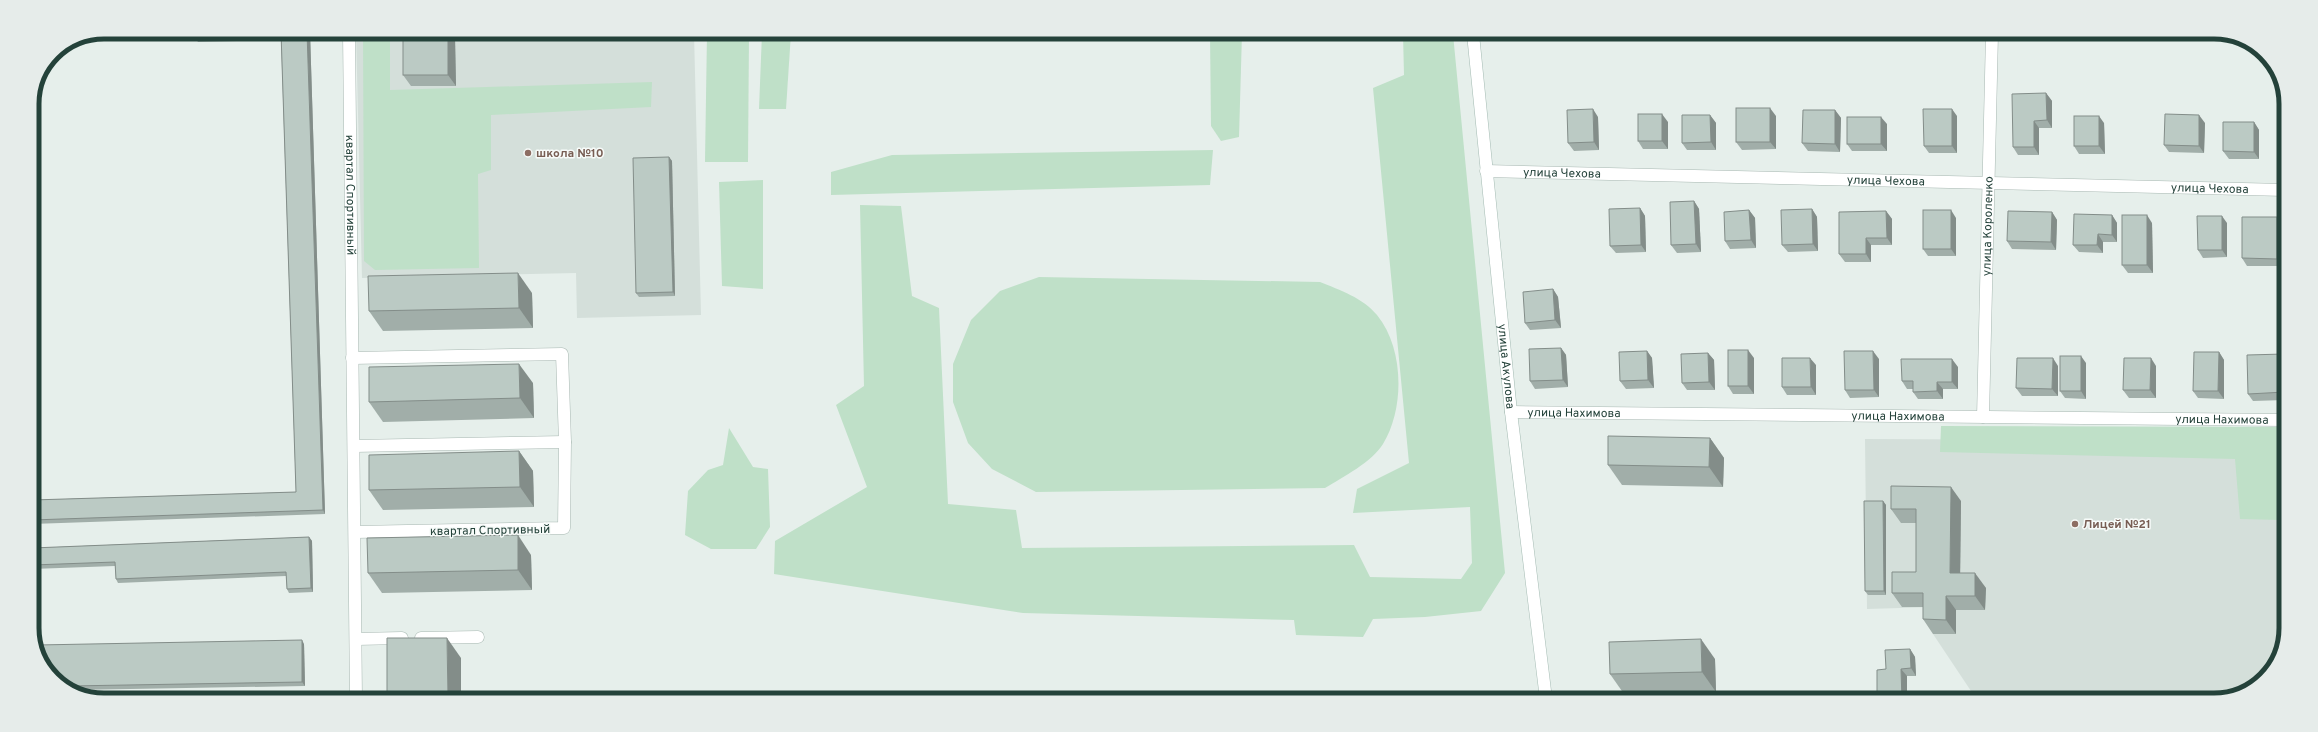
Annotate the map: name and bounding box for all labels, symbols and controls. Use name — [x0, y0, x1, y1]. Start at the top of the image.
street label: квартал Спортивный — [341, 135, 358, 255]
place label: школа №10 — [536, 146, 604, 162]
marker: школа №10 — [523, 148, 533, 158]
street label: улица Чехова — [1523, 165, 1601, 183]
street label: улица Чехова — [1847, 173, 1925, 190]
street label: улица Короленко — [1979, 176, 1998, 276]
street label: улица Чехова — [2171, 180, 2249, 198]
street label: улица Акулова — [1493, 323, 1518, 410]
street label: улица Нахимова — [1527, 405, 1621, 422]
street label: улица Нахимова — [1851, 409, 1945, 425]
street label: улица Нахимова — [2175, 412, 2269, 429]
place label: Лицей №21 — [2083, 517, 2151, 533]
marker: Лицей №21 — [2070, 519, 2080, 529]
street label: квартал Спортивный — [430, 522, 550, 540]

